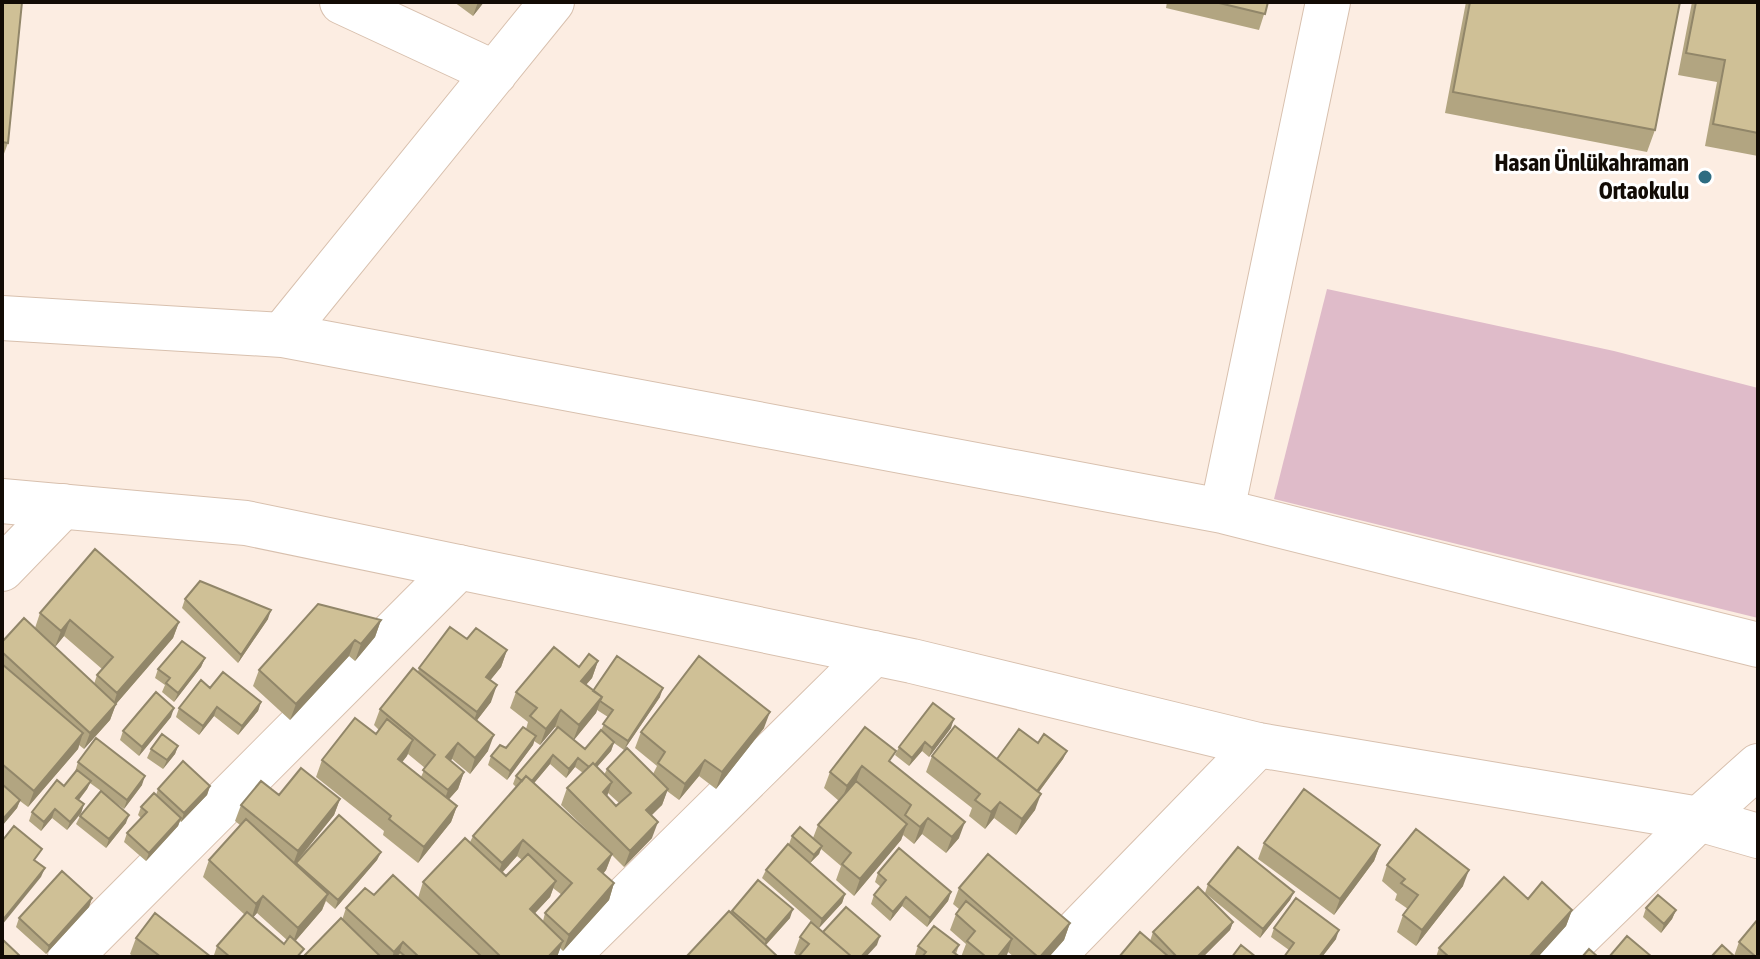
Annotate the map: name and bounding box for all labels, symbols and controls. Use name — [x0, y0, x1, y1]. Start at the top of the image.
place label: Hasan Ünlükahraman Ortaokulu — [1494, 149, 1689, 204]
marker: Hasan Ünlükahraman Ortaokulu — [1696, 168, 1714, 186]

